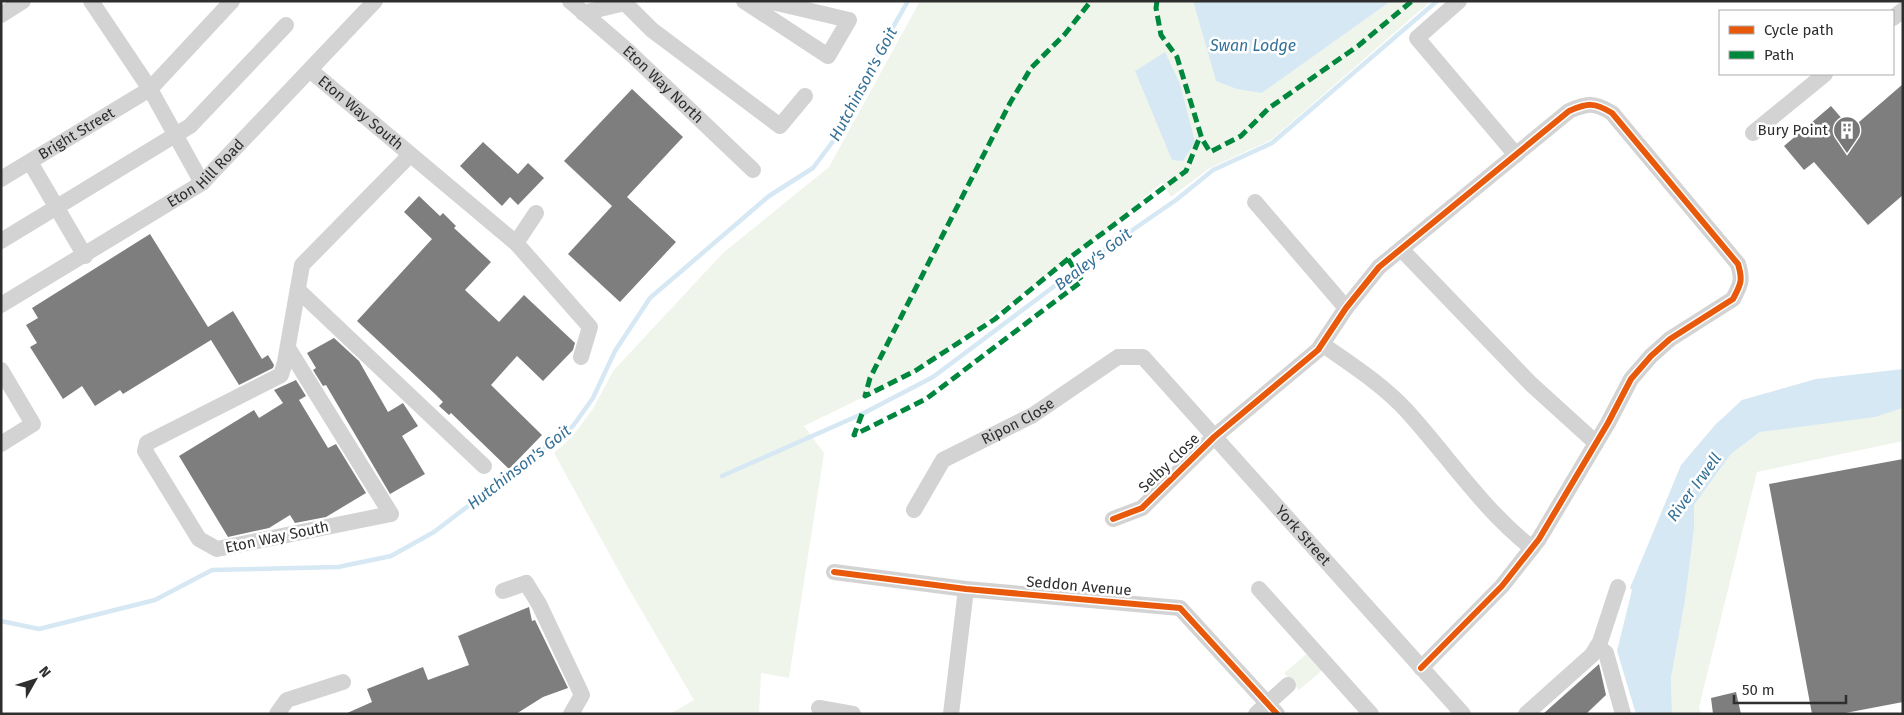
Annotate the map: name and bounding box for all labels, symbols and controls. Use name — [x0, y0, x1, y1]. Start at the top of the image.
legend — [1719, 10, 1894, 75]
text: Cycle path — [1764, 21, 1834, 39]
water label: Hutchinson's Goit — [825, 24, 901, 144]
water label: Swan Lodge — [1209, 36, 1296, 55]
street label: Eton Way North — [619, 42, 707, 127]
text: Path — [1764, 46, 1794, 64]
street label: Eton Way South — [315, 72, 407, 154]
street label: Bright Street — [35, 103, 118, 163]
building icon: Bury Point — [1832, 115, 1862, 154]
place label: Bury Point — [1758, 121, 1829, 139]
street label: Eton Hill Road — [164, 135, 248, 211]
water label: Bealey's Goit — [1051, 224, 1136, 294]
street label: Ripon Close — [978, 394, 1058, 448]
water label: Hutchinson's Goit — [464, 421, 575, 513]
street label: Selby Close — [1135, 430, 1203, 496]
water label: River Irwell — [1663, 449, 1725, 525]
street label: York Street — [1271, 502, 1335, 570]
street label: Eton Way South — [223, 517, 331, 557]
street label: Seddon Avenue — [1026, 572, 1132, 600]
north arrow — [10, 655, 60, 705]
text: N — [35, 663, 54, 681]
scale bar — [1734, 672, 1846, 704]
text: 50 m — [1742, 681, 1775, 699]

